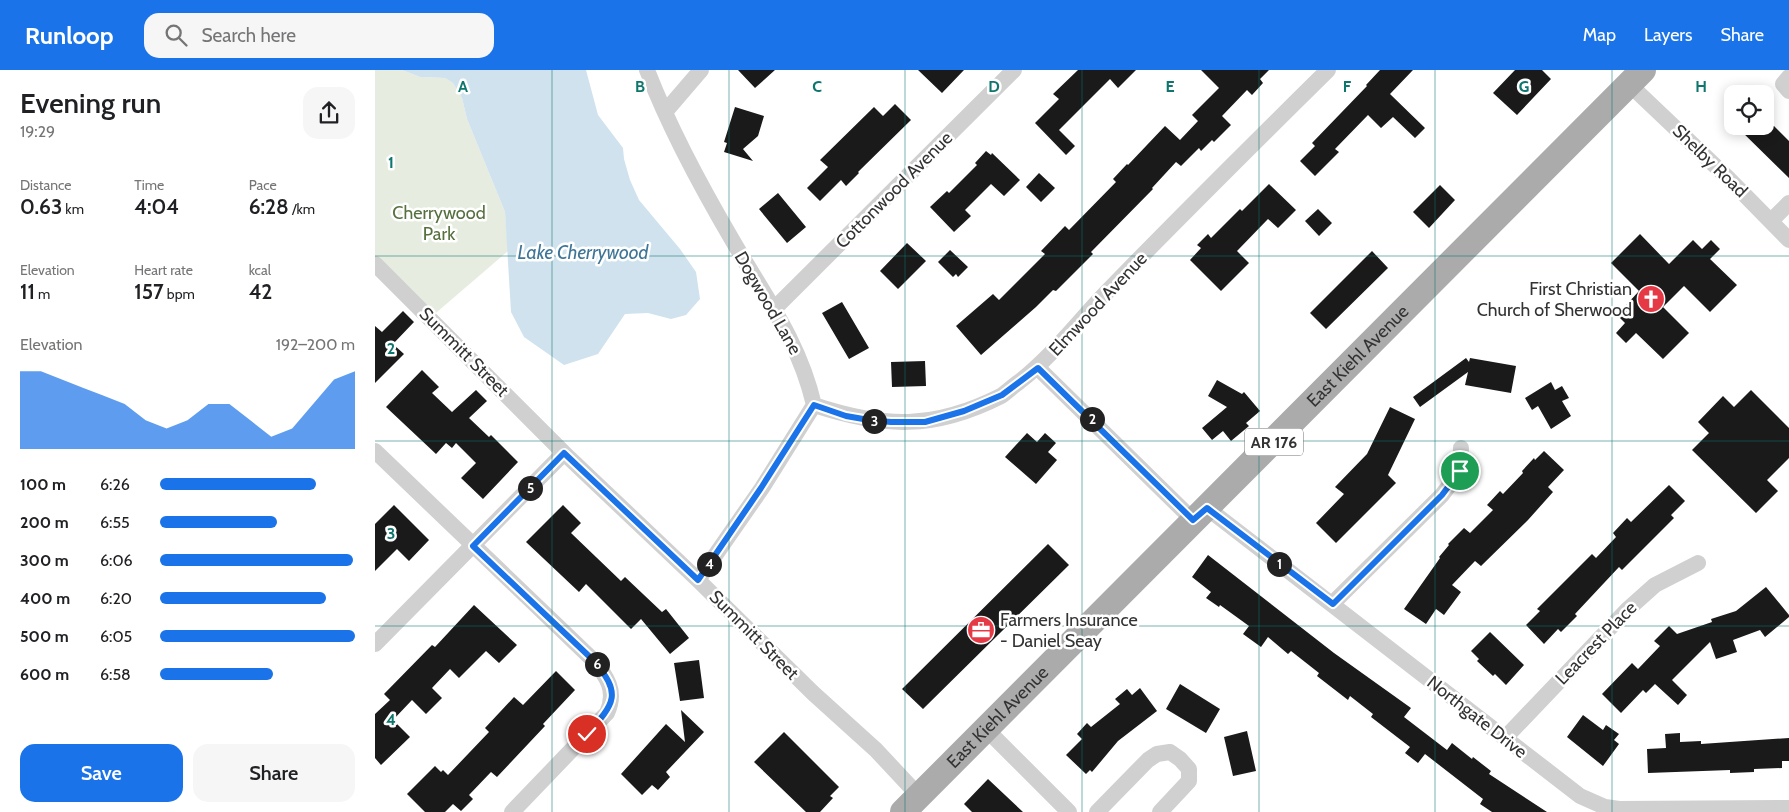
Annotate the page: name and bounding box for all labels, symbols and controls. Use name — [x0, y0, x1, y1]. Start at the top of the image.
search box — [144, 13, 494, 58]
text: Runloop — [25, 21, 114, 50]
icon: search — [162, 21, 190, 49]
text: Search here — [202, 24, 296, 47]
text: Map — [1583, 24, 1616, 46]
text: Layers — [1644, 24, 1693, 46]
text: Share — [1721, 24, 1764, 46]
text: A — [458, 77, 468, 96]
text: B — [635, 77, 645, 96]
text: C — [812, 77, 822, 96]
text: D — [988, 77, 1000, 96]
text: E — [1165, 77, 1175, 96]
text: F — [1343, 77, 1352, 96]
text: G — [1519, 77, 1529, 96]
text: H — [1695, 77, 1707, 96]
map controls — [1724, 85, 1774, 135]
button: locate — [1724, 85, 1774, 135]
text: Evening run — [20, 86, 161, 120]
button: share — [303, 87, 355, 139]
street label: Shelby Road — [1668, 120, 1752, 202]
text: 19:29 — [20, 122, 55, 141]
street label: Cottonwood Avenue — [831, 127, 957, 253]
text: 1 — [388, 153, 394, 172]
text: Distance — [20, 176, 72, 194]
text: Time — [134, 176, 164, 194]
text: Pace — [249, 176, 277, 194]
text: 0.63 — [20, 194, 62, 219]
text: 4:04 — [134, 194, 179, 219]
text: 6:28 — [249, 194, 289, 219]
text: km — [62, 200, 84, 218]
text: /km — [289, 200, 315, 218]
park label: Cherrywood Park — [392, 202, 486, 245]
water label: Lake Cherrywood — [518, 241, 650, 264]
street label: Dogwood Lane — [730, 247, 806, 359]
street label: Elmwood Avenue — [1044, 248, 1152, 360]
text: Elevation — [20, 261, 75, 279]
text: Heart rate — [134, 261, 193, 279]
text: kcal — [249, 261, 271, 279]
place label: First Christian Church of Sherwood — [1477, 278, 1632, 321]
text: 11 — [20, 279, 35, 304]
text: 157 — [134, 279, 164, 304]
text: 42 — [249, 279, 272, 304]
church icon: First Christian Church of Sherwood — [1636, 284, 1666, 314]
text: m — [35, 285, 50, 303]
text: bpm — [164, 285, 195, 303]
street label: East Kiehl Avenue — [1302, 300, 1413, 412]
street label: Summitt Street — [415, 303, 513, 401]
text: Elevation — [20, 335, 83, 354]
text: 192–200 m — [276, 335, 355, 354]
text: 2 — [387, 339, 395, 358]
pin: 2 — [1079, 406, 1105, 432]
pin: 3 — [861, 408, 887, 434]
text: 2 — [1089, 410, 1096, 428]
text: 3 — [871, 412, 878, 430]
road number: AR 176 — [1245, 428, 1303, 456]
pin — [1439, 450, 1481, 492]
icon: arrive — [1446, 457, 1474, 485]
text: 100 m — [20, 475, 66, 494]
text: 6:26 — [100, 475, 130, 494]
pin: 5 — [517, 476, 543, 500]
text: 5 — [527, 479, 534, 497]
text: 200 m — [20, 513, 69, 532]
text: 6:55 — [100, 513, 130, 532]
text: 3 — [387, 524, 395, 543]
text: 300 m — [20, 551, 69, 570]
text: 6:06 — [100, 551, 133, 570]
pin: 4 — [697, 552, 721, 576]
pin: 1 — [1267, 552, 1291, 576]
text: 4 — [705, 555, 714, 573]
text: 1 — [1277, 555, 1282, 573]
street label: Summitt Street — [705, 586, 803, 684]
text: 400 m — [20, 589, 70, 608]
text: 6:20 — [100, 589, 132, 608]
street label: Leacrest Place — [1551, 597, 1641, 689]
place label: Farmers Insurance - Daniel Seay — [1000, 609, 1138, 652]
office icon: Farmers Insurance - Daniel Seay — [966, 615, 996, 645]
text: 500 m — [20, 627, 69, 646]
text: 6:05 — [100, 627, 132, 646]
pin: 6 — [585, 652, 609, 676]
text: 6 — [594, 655, 601, 673]
street label: East Kiehl Avenue — [942, 662, 1053, 773]
text: 600 m — [20, 665, 69, 684]
text: 6:58 — [100, 665, 131, 684]
street label: Northgate Drive — [1423, 671, 1531, 763]
text: 4 — [386, 710, 396, 729]
pin — [566, 713, 608, 755]
icon: check — [573, 720, 601, 748]
button: Save — [20, 744, 183, 802]
button: Share — [193, 744, 355, 802]

